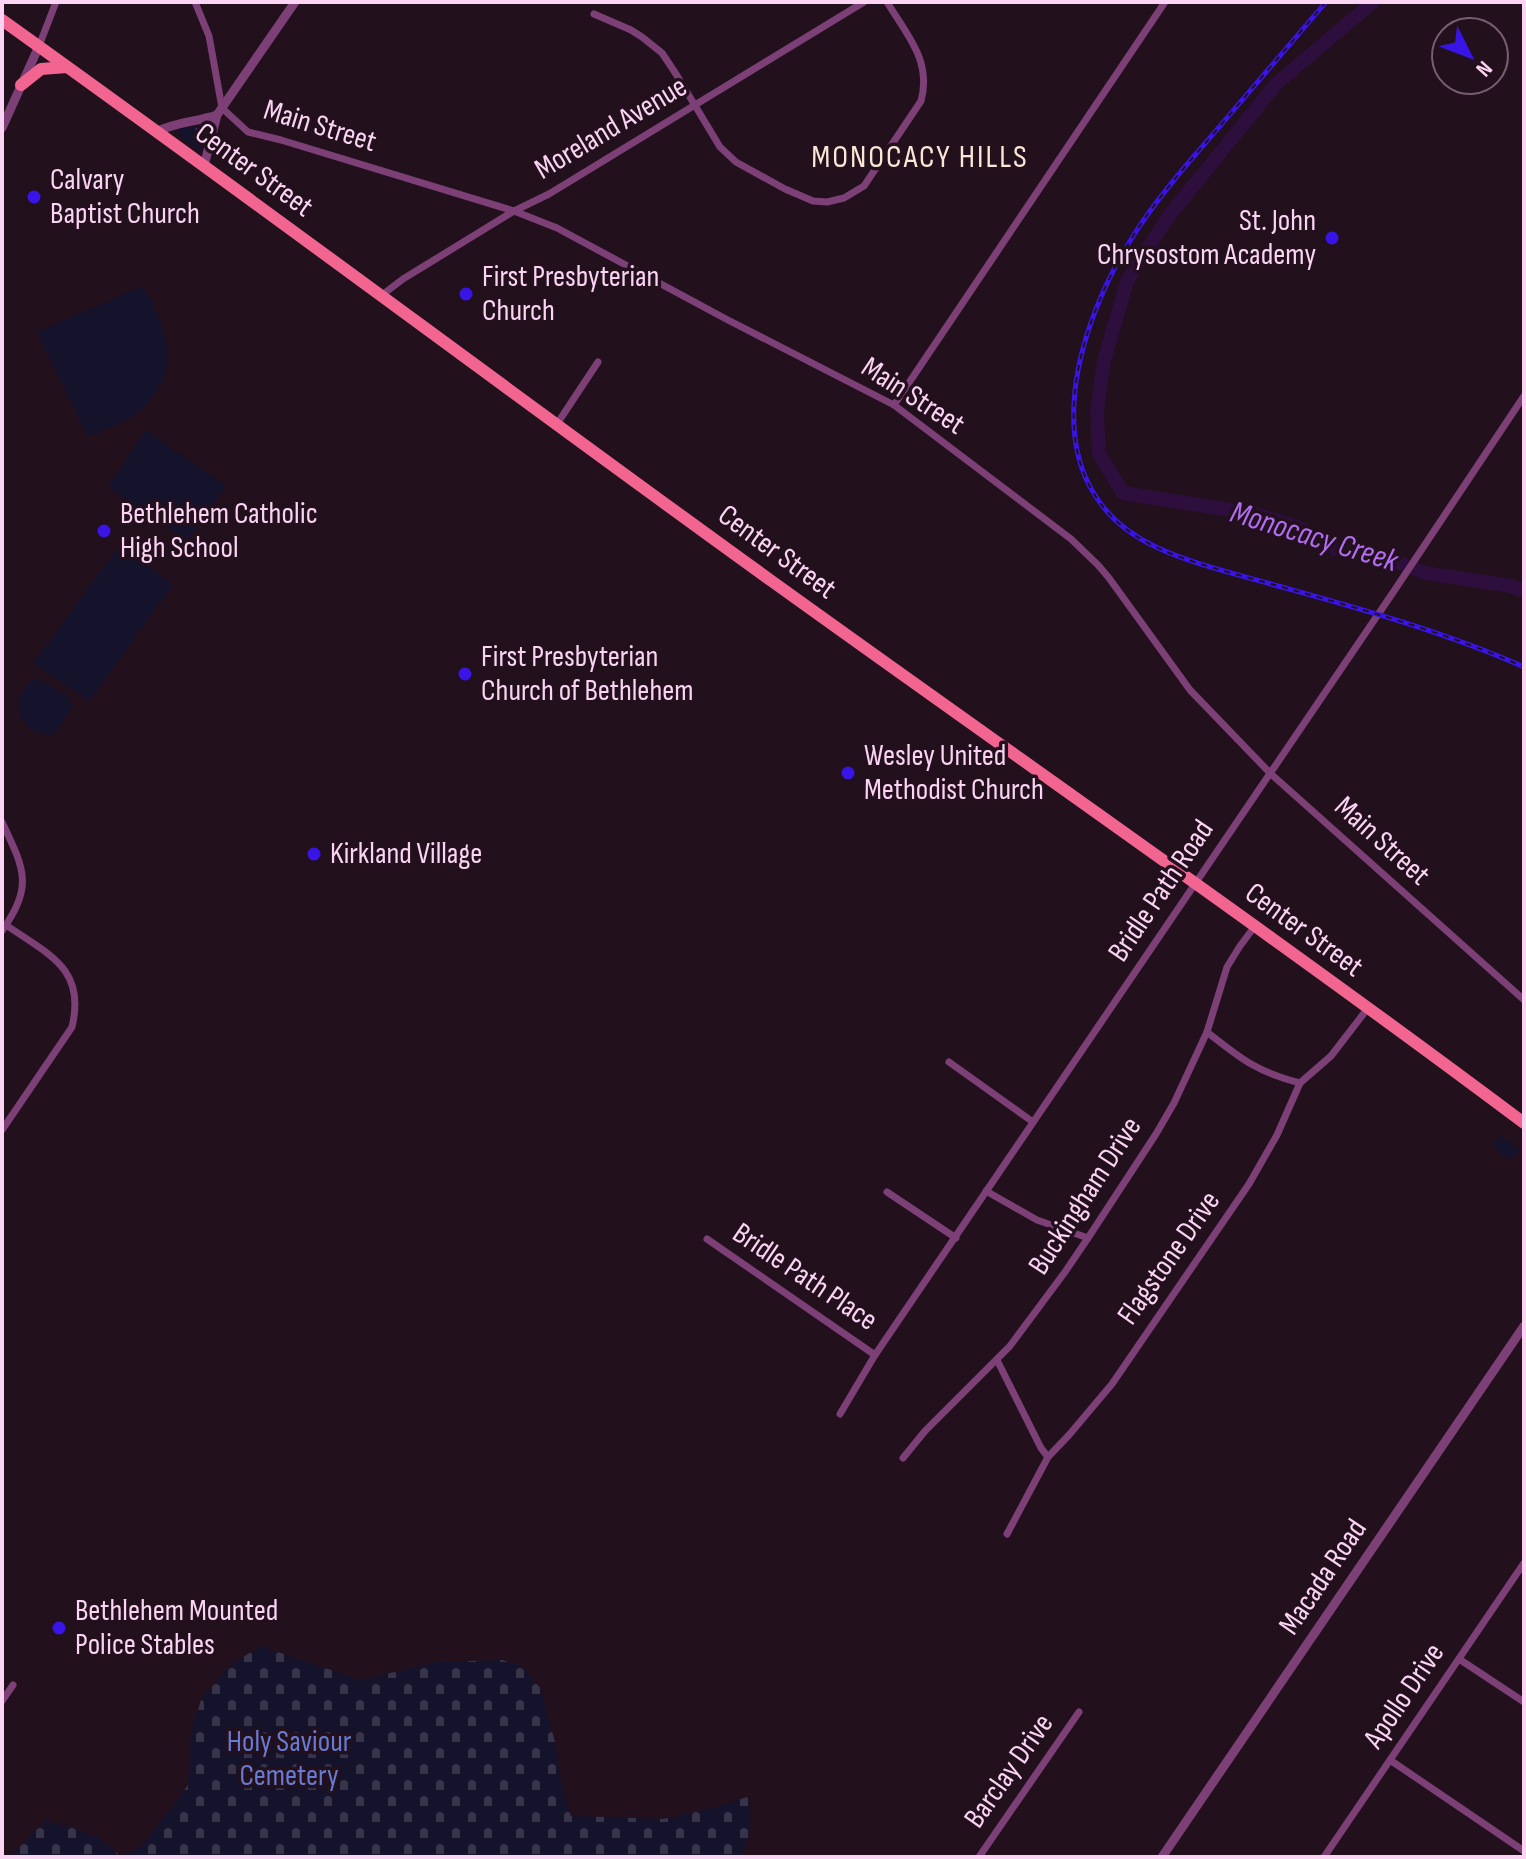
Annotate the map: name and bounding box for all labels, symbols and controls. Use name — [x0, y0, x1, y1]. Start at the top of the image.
north arrow — [1430, 16, 1510, 96]
text: N — [1470, 55, 1498, 82]
street label: Moreland Avenue — [528, 69, 694, 187]
street label: Main Street — [259, 92, 381, 160]
street label: Center Street — [188, 115, 320, 225]
district label: MONOCACY HILLS — [811, 138, 1029, 177]
place label: Calvary Baptist Church — [50, 162, 200, 232]
marker: Calvary Baptist Church — [25, 188, 43, 206]
place label: St. John Chrysostom Academy — [1097, 203, 1316, 273]
marker: St. John Chrysostom Academy — [1323, 229, 1341, 247]
place label: First Presbyterian Church — [482, 259, 659, 329]
marker: First Presbyterian Church — [457, 285, 475, 303]
street label: Main Street — [855, 349, 971, 443]
water label: Monocacy Creek — [1226, 493, 1404, 581]
place label: Bethlehem Catholic High School — [120, 496, 318, 566]
street label: Center Street — [711, 497, 843, 607]
marker: Bethlehem Catholic High School — [95, 522, 113, 540]
place label: First Presbyterian Church of Bethlehem — [481, 639, 694, 709]
marker: First Presbyterian Church of Bethlehem — [456, 665, 474, 683]
place label: Wesley United Methodist Church — [864, 738, 1044, 808]
marker: Wesley United Methodist Church — [839, 764, 857, 782]
street label: Main Street — [1327, 789, 1437, 893]
street label: Bridle Path Road — [1100, 813, 1222, 969]
place label: Kirkland Village — [330, 836, 482, 872]
marker: Kirkland Village — [305, 845, 323, 863]
street label: Center Street — [1238, 875, 1370, 985]
street label: Buckingham Drive — [1021, 1110, 1149, 1282]
street label: Flagstone Drive — [1110, 1184, 1228, 1332]
street label: Bridle Path Place — [726, 1215, 884, 1339]
street label: Macada Road — [1271, 1512, 1375, 1642]
place label: Bethlehem Mounted Police Stables — [75, 1593, 278, 1663]
marker: Bethlehem Mounted Police Stables — [50, 1619, 68, 1637]
street label: Apollo Drive — [1355, 1637, 1452, 1756]
street label: Barclay Drive — [957, 1707, 1061, 1835]
park label: Holy Saviour Cemetery — [227, 1724, 352, 1794]

